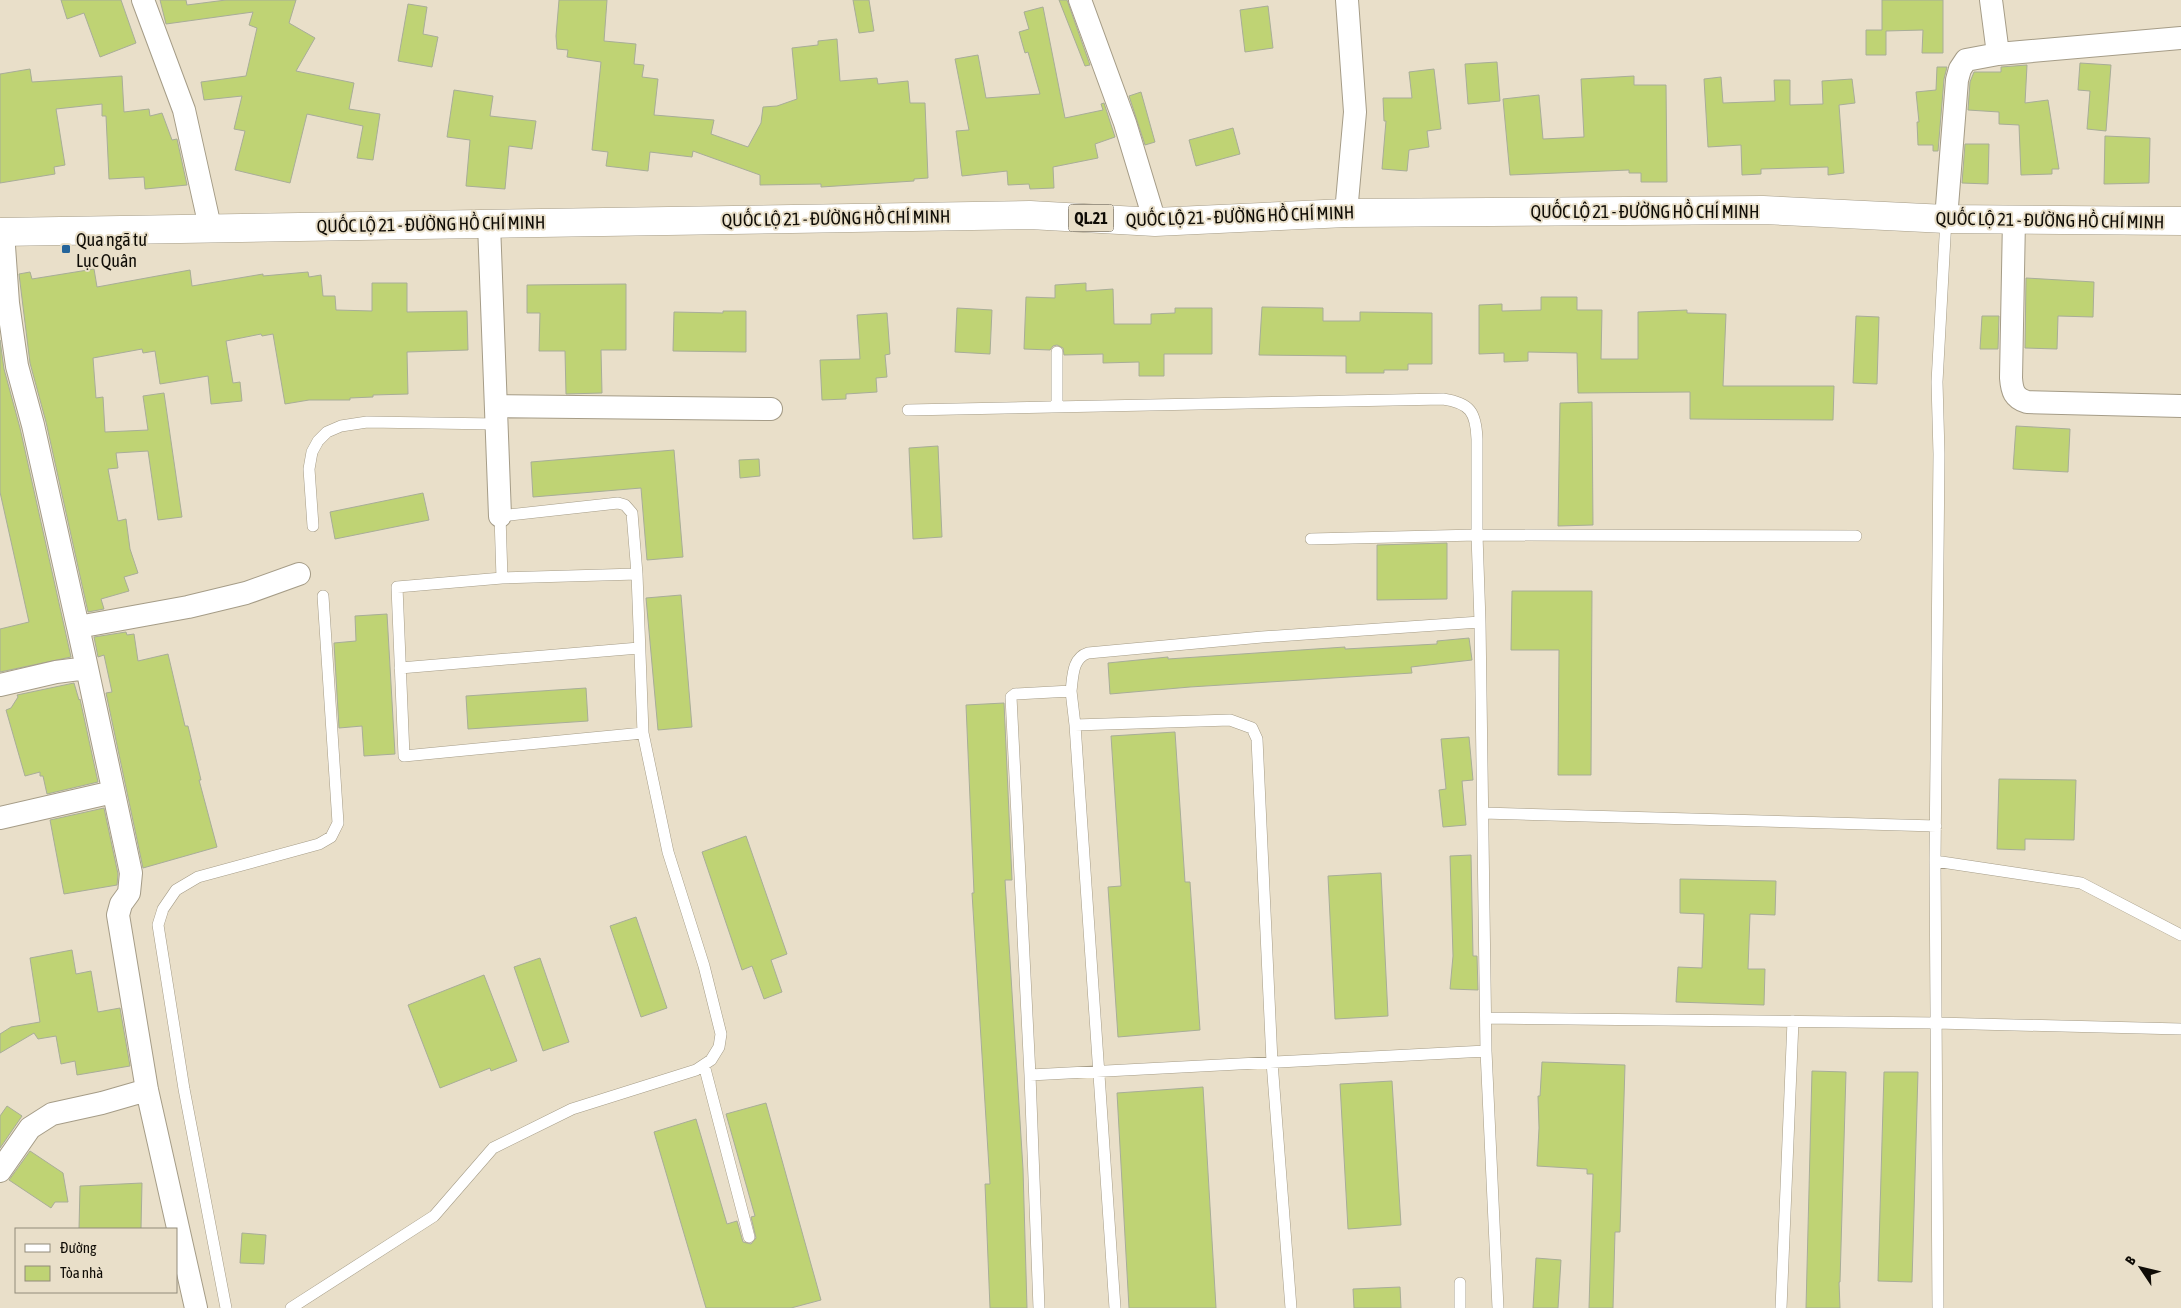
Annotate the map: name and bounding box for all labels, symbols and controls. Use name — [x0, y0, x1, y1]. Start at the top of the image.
street label: QUỐC LỘ 21 - ĐƯỜNG HỒ CHÍ MINH — [1531, 199, 1759, 222]
street label: QUỐC LỘ 21 - ĐƯỜNG HỒ CHÍ MINH — [1125, 200, 1355, 230]
street label: QUỐC LỘ 21 - ĐƯỜNG HỒ CHÍ MINH — [721, 204, 951, 230]
road number: QL.21 — [1068, 204, 1114, 232]
street label: QUỐC LỘ 21 - ĐƯỜNG HỒ CHÍ MINH — [1935, 206, 2165, 232]
street label: QUỐC LỘ 21 - ĐƯỜNG HỒ CHÍ MINH — [316, 210, 546, 236]
place label: Qua ngã tư Lục Quân — [76, 229, 147, 271]
marker: Qua ngã tư Lục Quân — [60, 243, 72, 255]
legend — [15, 1228, 178, 1293]
text: Đường — [60, 1239, 97, 1256]
north arrow — [2116, 1243, 2166, 1293]
text: B — [2122, 1253, 2139, 1268]
text: Tòa nhà — [60, 1264, 103, 1281]

